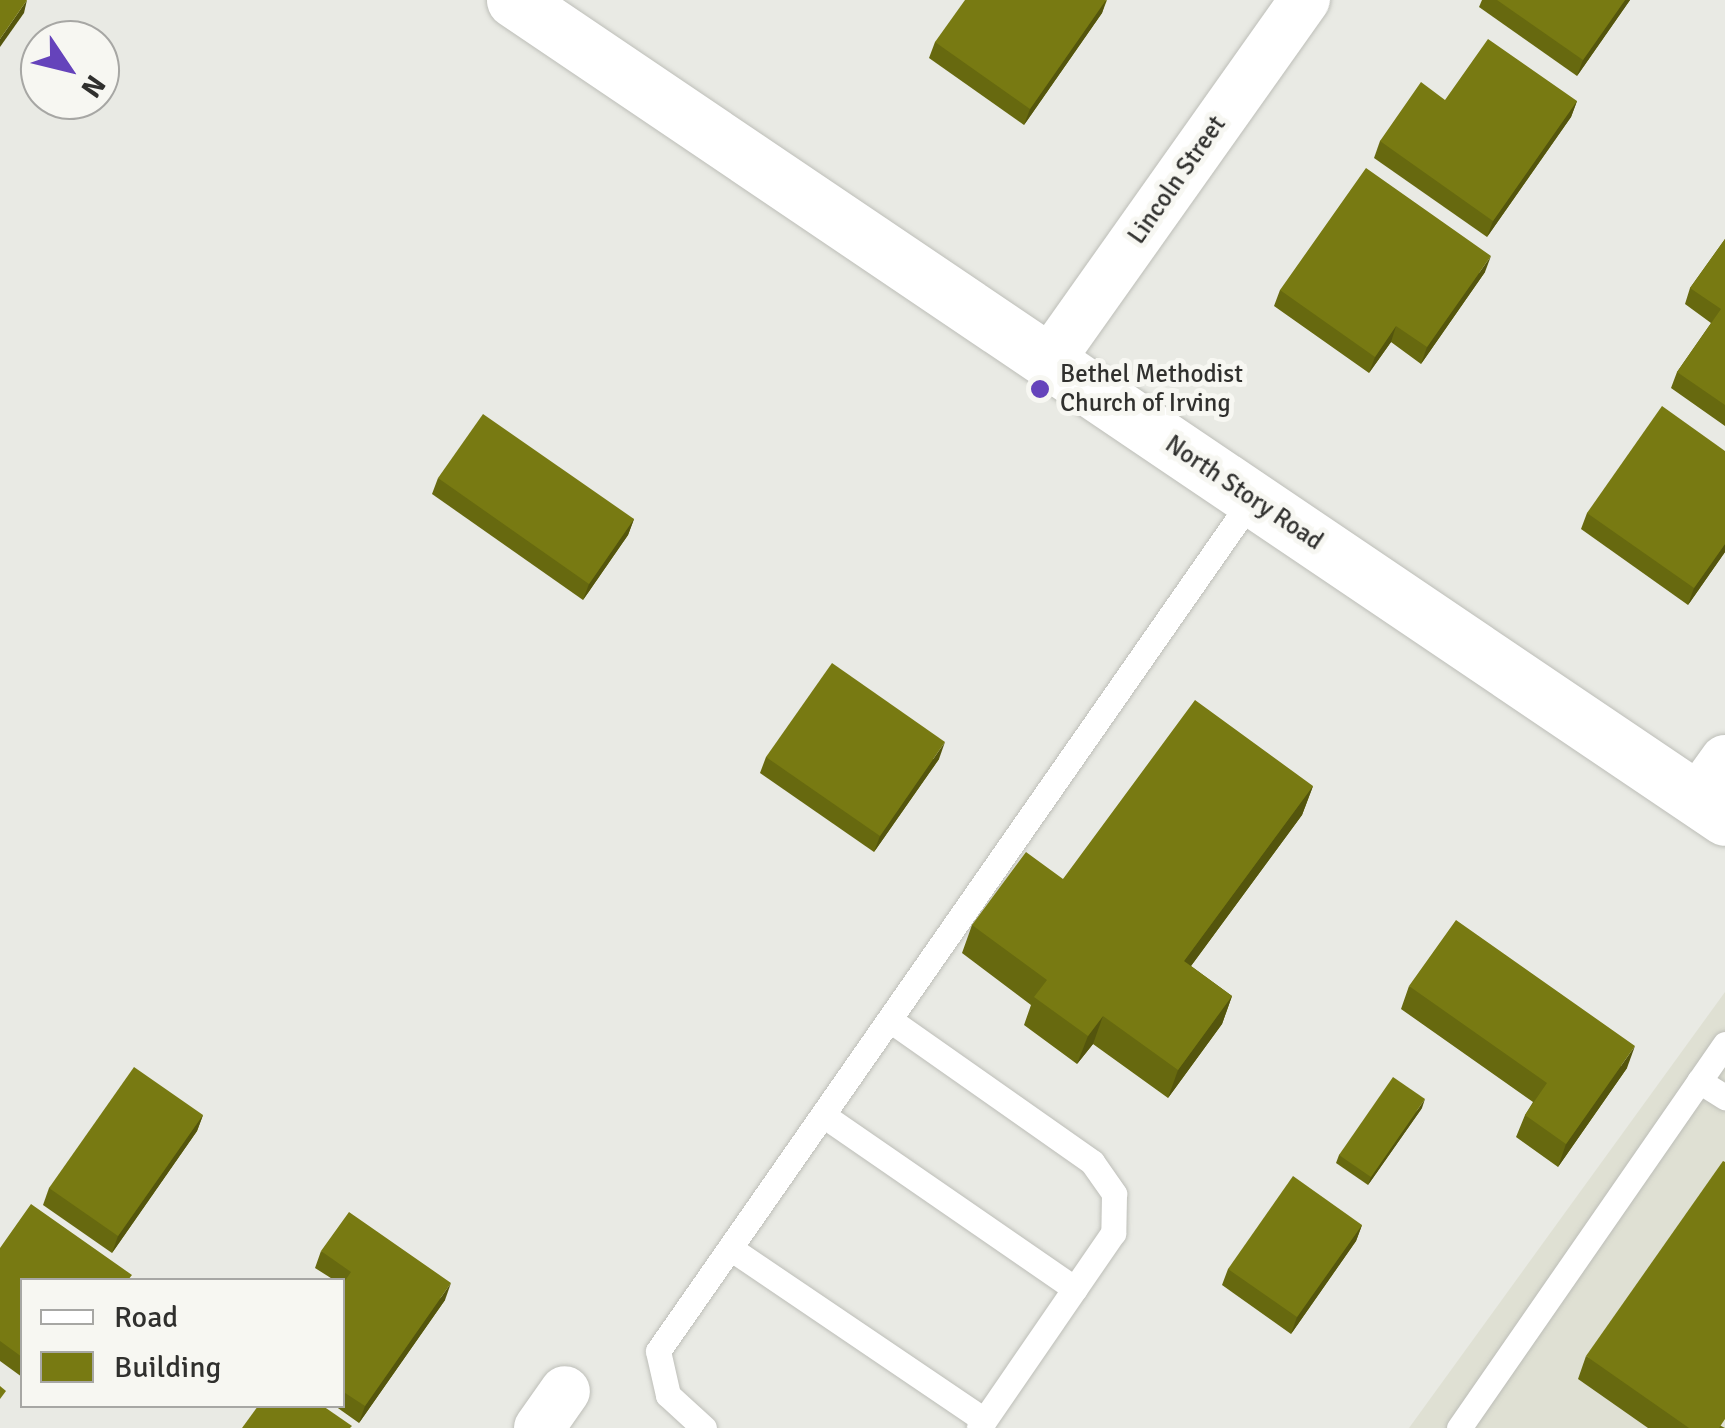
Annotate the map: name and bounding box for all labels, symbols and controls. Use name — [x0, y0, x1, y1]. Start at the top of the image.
north arrow — [20, 20, 120, 120]
text: N — [73, 68, 112, 104]
street label: Lincoln Street — [1122, 110, 1232, 250]
place label: Bethel Methodist Church of Irving — [1060, 360, 1243, 419]
marker: Bethel Methodist Church of Irving — [1029, 378, 1051, 400]
street label: North Story Road — [1160, 429, 1328, 557]
legend — [20, 1278, 345, 1408]
text: Road — [114, 1299, 178, 1336]
text: Building — [114, 1349, 221, 1386]

